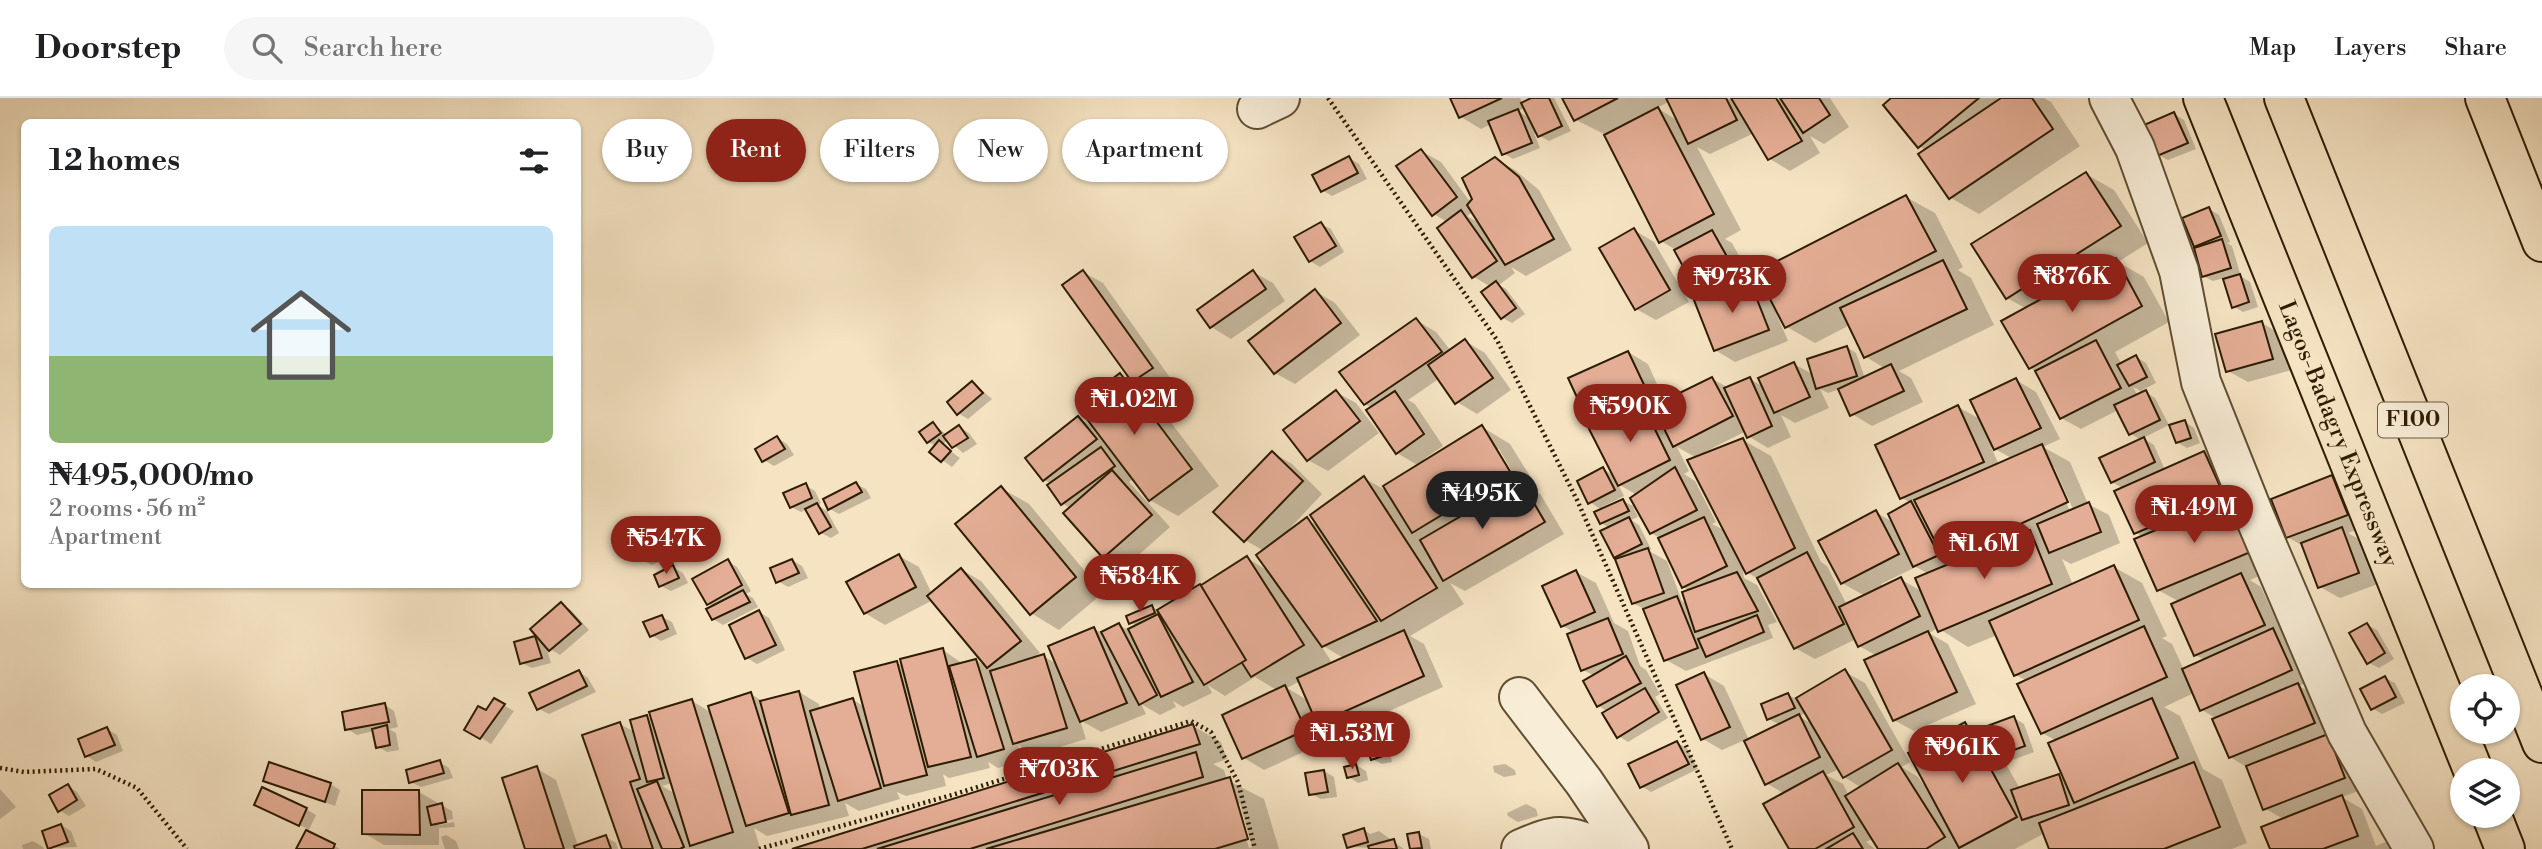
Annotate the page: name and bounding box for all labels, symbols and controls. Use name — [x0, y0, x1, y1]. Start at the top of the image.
search box — [224, 17, 714, 80]
text: Doorstep — [35, 28, 182, 69]
icon: search — [248, 29, 286, 67]
text: Search here — [304, 32, 443, 64]
text: Map — [2249, 33, 2296, 63]
text: Layers — [2334, 33, 2406, 63]
text: Share — [2444, 33, 2507, 63]
chip: Buy — [602, 119, 692, 182]
chip: Rent — [706, 119, 806, 182]
chip: Filters — [820, 119, 939, 182]
chip: New — [953, 119, 1048, 182]
chip: Apartment — [1062, 119, 1228, 182]
text: 12 homes — [49, 142, 180, 180]
icon: filters — [515, 142, 553, 180]
pin: ₦876K — [2023, 254, 2121, 314]
pin: ₦973K — [1683, 256, 1781, 315]
text: ₦876K — [2034, 263, 2110, 291]
text: ₦973K — [1693, 264, 1771, 292]
icon: home — [238, 272, 364, 398]
street label: Lagos-Badagry Expressway — [2272, 297, 2404, 572]
pin: ₦1.02M — [1077, 378, 1191, 437]
pin: ₦590K — [1581, 384, 1679, 444]
text: ₦1.02M — [1091, 386, 1177, 414]
text: ₦590K — [1589, 393, 1671, 421]
road number: F100 — [2378, 402, 2448, 438]
text: ₦495,000/mo — [49, 457, 254, 495]
pin: ₦495K — [1433, 472, 1531, 531]
text: ₦495K — [1442, 480, 1522, 508]
pin: ₦1.49M — [2137, 486, 2251, 545]
text: ₦1.49M — [2151, 494, 2237, 522]
text: 2 rooms · 56 m² — [49, 495, 205, 523]
pin: ₦547K — [617, 517, 715, 576]
pin: ₦1.6M — [1935, 522, 2033, 581]
text: Apartment — [49, 523, 162, 551]
text: ₦547K — [627, 525, 705, 553]
text: ₦1.6M — [1949, 530, 2019, 558]
pin: ₦584K — [1091, 554, 1189, 614]
text: ₦584K — [1100, 563, 1180, 591]
map controls — [2450, 674, 2520, 828]
button: locate — [2450, 674, 2520, 744]
pin: ₦1.53M — [1295, 712, 1409, 771]
text: ₦1.53M — [1310, 720, 1394, 748]
pin: ₦961K — [1913, 726, 2011, 785]
text: ₦961K — [1924, 734, 2000, 762]
pin: ₦703K — [1010, 748, 1108, 807]
text: ₦703K — [1019, 756, 1099, 784]
button: layers — [2450, 758, 2520, 828]

